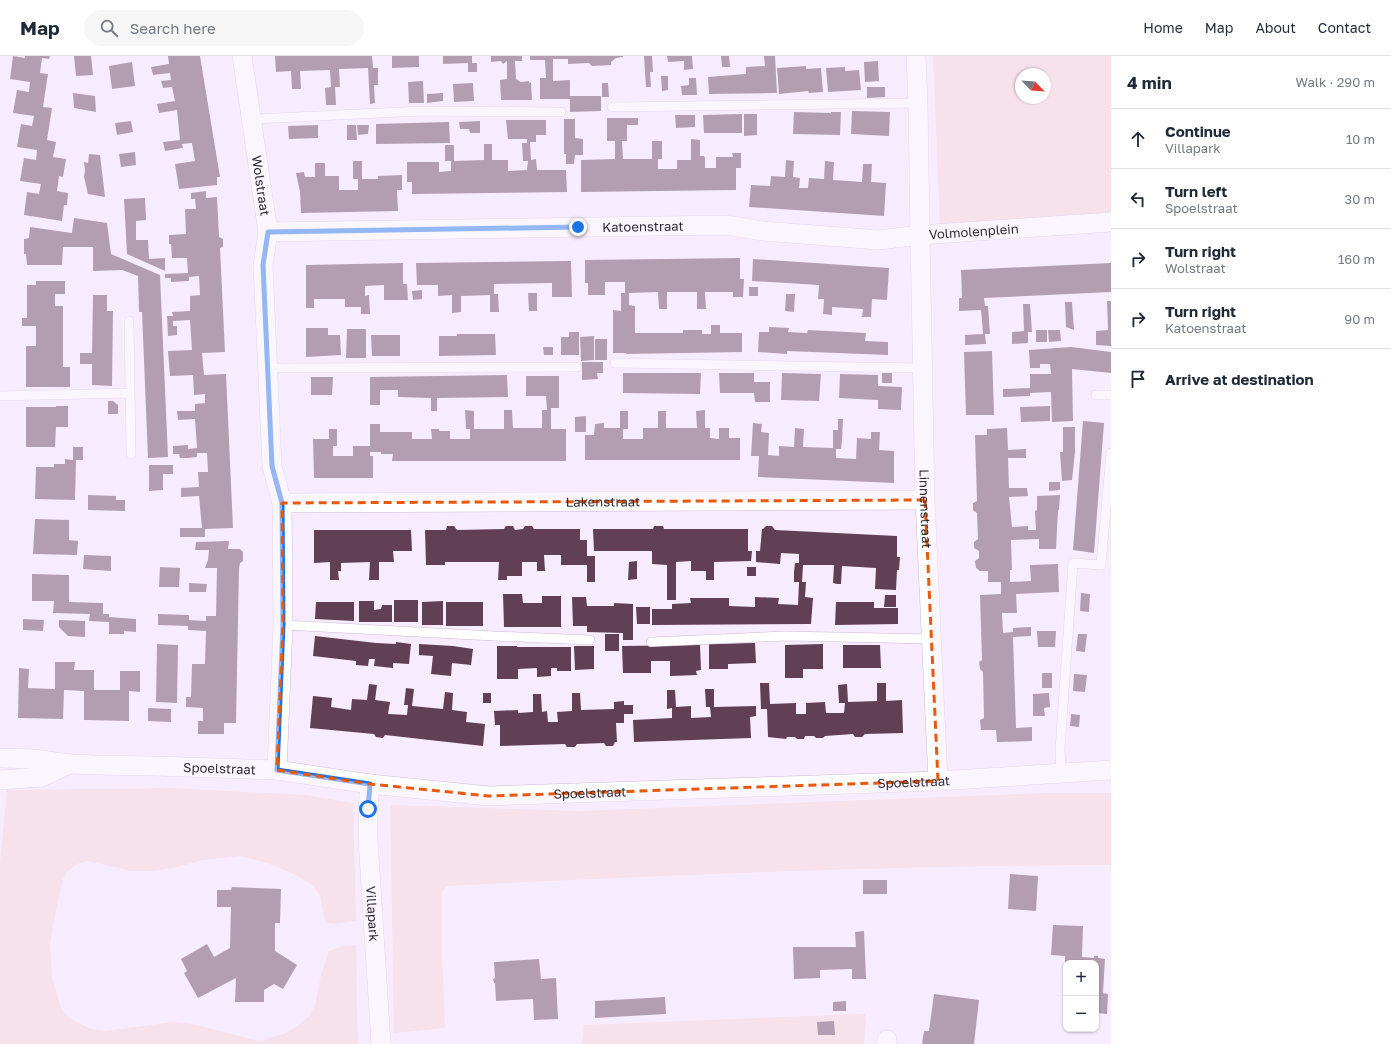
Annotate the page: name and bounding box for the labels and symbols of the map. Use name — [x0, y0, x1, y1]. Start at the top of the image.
north arrow — [1015, 68, 1051, 104]
street label: Wolstraat — [249, 154, 273, 217]
route end — [569, 218, 587, 236]
street label: Katoenstraat — [602, 218, 684, 235]
street label: Volmolenplein — [928, 220, 1019, 242]
street label: Linnenstraat — [916, 469, 935, 549]
street label: Lakenstraat — [566, 493, 640, 510]
street label: Spoelstraat — [183, 759, 256, 777]
street label: Spoelstraat — [877, 772, 950, 791]
street label: Spoelstraat — [553, 783, 626, 802]
route start — [359, 800, 377, 818]
street label: Villapark — [363, 885, 383, 943]

